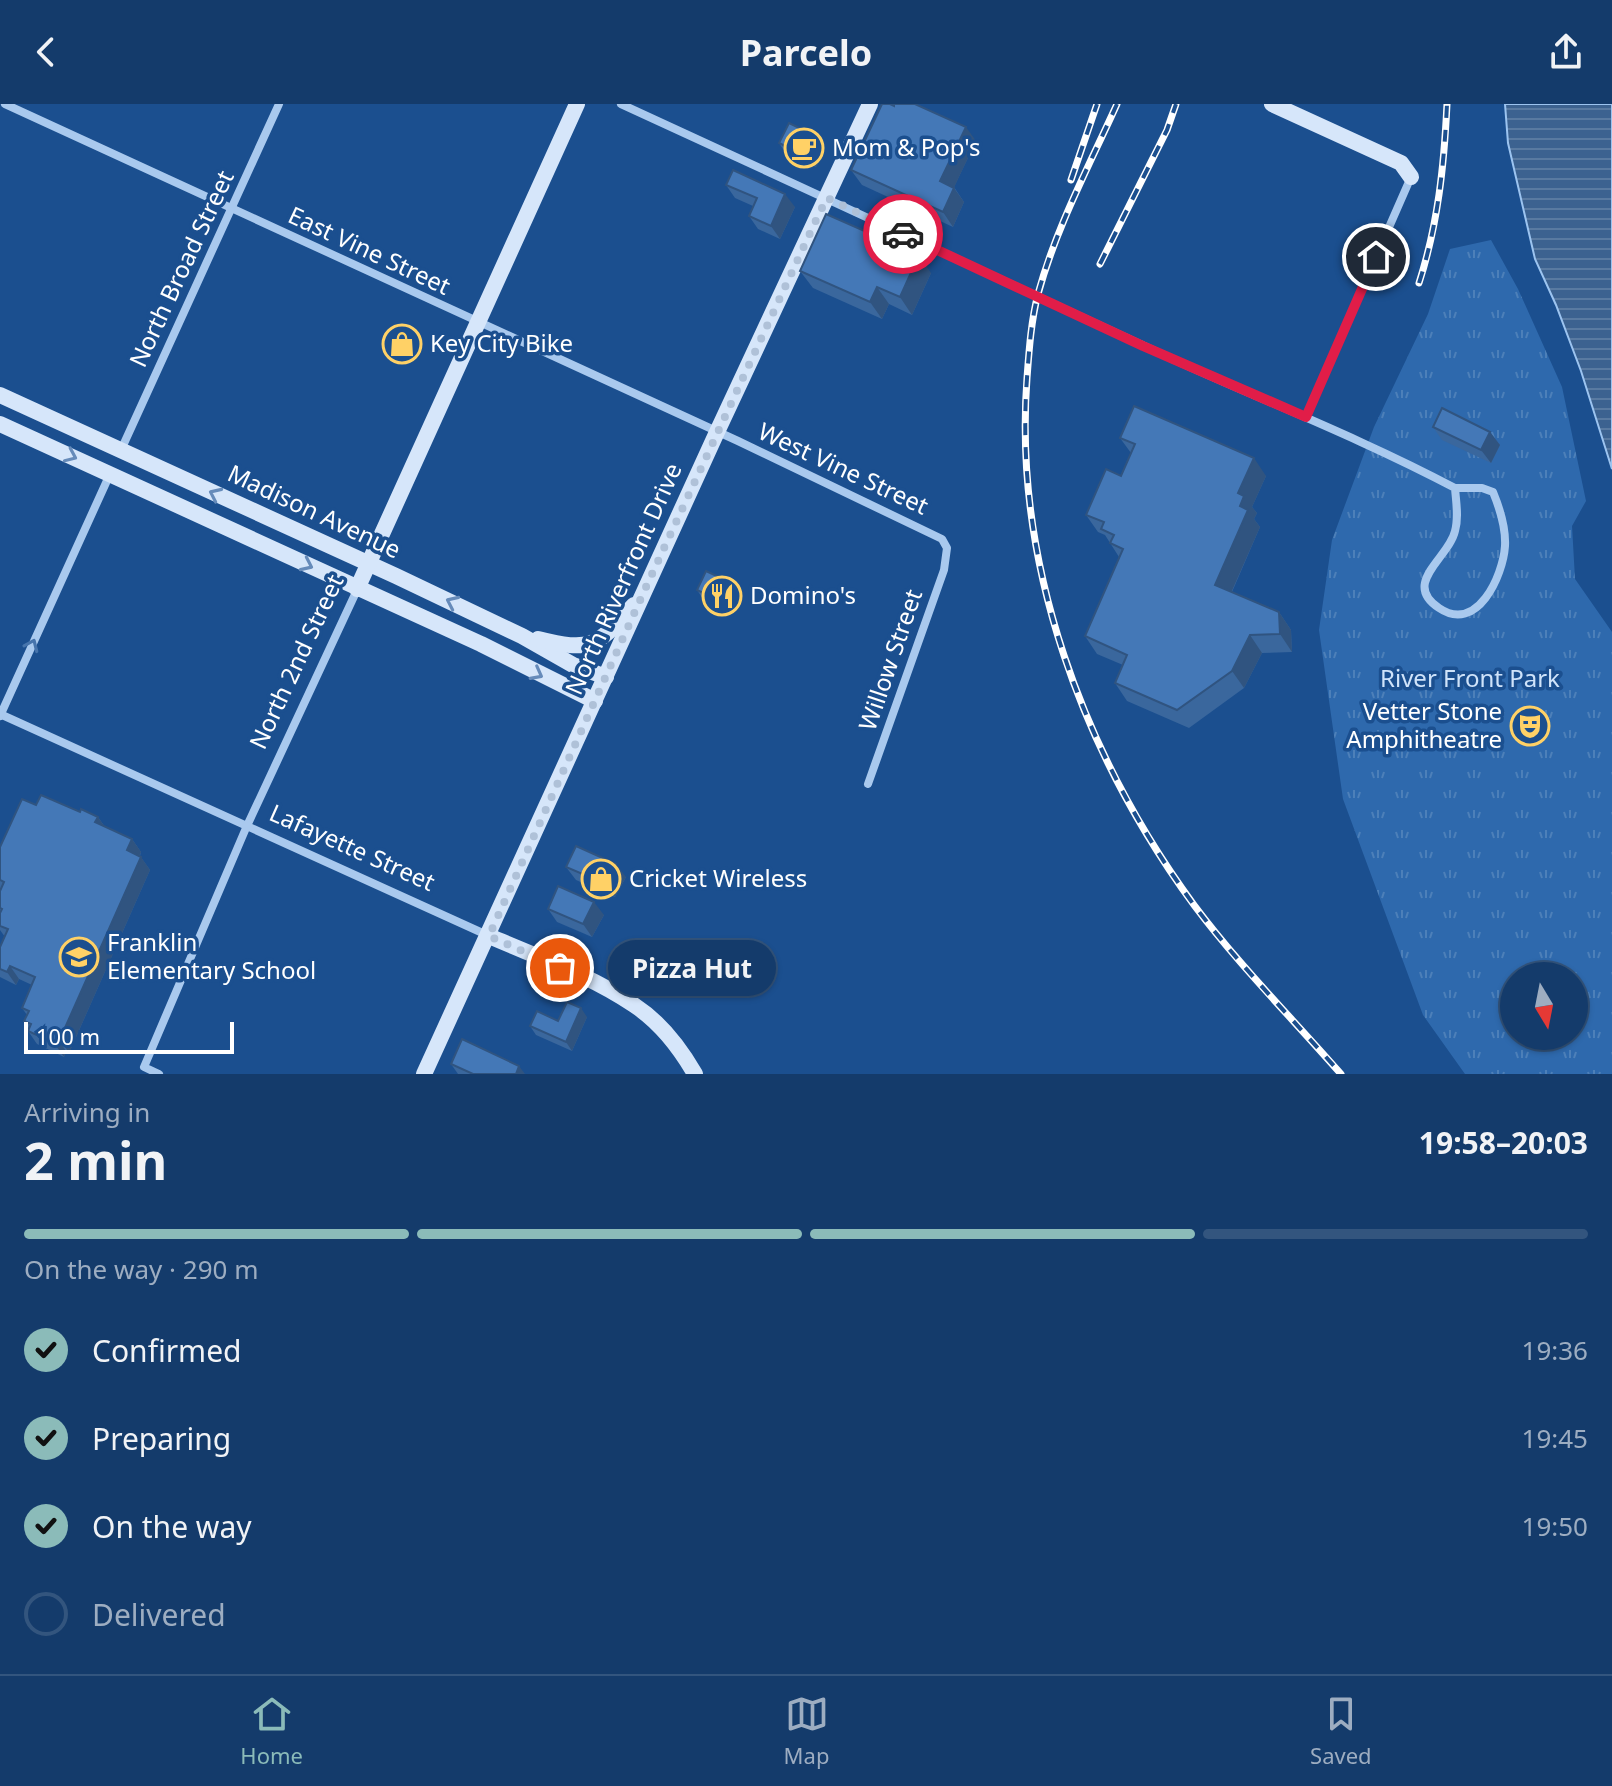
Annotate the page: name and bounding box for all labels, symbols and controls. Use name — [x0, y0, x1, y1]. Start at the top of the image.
text: Parcelo — [740, 28, 872, 77]
icon: back — [24, 30, 68, 74]
icon: share — [1544, 30, 1588, 74]
cafe icon: Mom & Pop's — [783, 127, 825, 169]
place label: Mom & Pop's — [832, 130, 981, 163]
street label: North Broad Street — [121, 164, 241, 372]
courier — [863, 194, 943, 274]
street label: East Vine Street — [283, 198, 456, 302]
icon: car — [881, 212, 925, 256]
pin — [1342, 223, 1410, 291]
icon: home — [1354, 235, 1398, 279]
shop icon: Key City Bike — [381, 323, 423, 365]
place label: Key City Bike — [430, 326, 573, 359]
street label: West Vine Street — [753, 414, 934, 522]
one-way arrow — [63, 446, 77, 462]
street label: Madison Avenue — [223, 456, 407, 565]
street label: North Riverfront Drive — [557, 457, 689, 700]
one-way arrow — [209, 487, 224, 503]
one-way arrow — [299, 555, 313, 571]
street label: North 2nd Street — [241, 568, 351, 754]
restaurant icon: Domino's — [701, 575, 743, 617]
place label: Domino's — [750, 578, 856, 611]
street label: Willow Street — [850, 584, 929, 734]
one-way arrow — [445, 596, 460, 612]
one-way arrow — [22, 639, 38, 654]
park label: River Front Park — [1380, 661, 1560, 694]
one-way arrow — [529, 665, 544, 680]
place label: Vetter Stone Amphitheatre — [1346, 694, 1502, 755]
theatre icon: Vetter Stone Amphitheatre — [1509, 705, 1551, 747]
street label: Lafayette Street — [265, 795, 441, 898]
shop icon: Cricket Wireless — [580, 858, 622, 900]
place label: Cricket Wireless — [629, 861, 807, 894]
place label: Franklin Elementary School — [107, 925, 316, 986]
pin — [526, 934, 594, 1002]
school or university icon: Franklin Elementary School — [58, 936, 100, 978]
callout: Pizza Hut — [608, 940, 776, 996]
icon: bag — [538, 946, 582, 990]
text: Pizza Hut — [632, 950, 752, 986]
north arrow — [1500, 962, 1588, 1050]
map controls — [1500, 962, 1588, 1050]
scale bar — [24, 1018, 234, 1054]
text: 100 m — [36, 1021, 100, 1051]
text: Arriving in — [24, 1094, 150, 1130]
text: 19:58–20:03 — [1419, 1122, 1588, 1163]
text: 2 min — [24, 1124, 167, 1195]
text: On the way · 290 m — [24, 1251, 258, 1287]
icon: check — [24, 1328, 68, 1372]
text: Confirmed — [92, 1330, 242, 1371]
text: 19:36 — [1522, 1332, 1588, 1368]
icon: check — [24, 1416, 68, 1460]
text: Preparing — [92, 1418, 231, 1459]
text: 19:45 — [1522, 1420, 1588, 1456]
icon: check — [24, 1504, 68, 1548]
text: On the way — [92, 1506, 252, 1547]
text: 19:50 — [1522, 1508, 1588, 1544]
text: Delivered — [92, 1594, 226, 1635]
tab: Home — [240, 1692, 303, 1770]
tab: Map — [784, 1692, 829, 1770]
tab: Saved — [1310, 1692, 1372, 1770]

